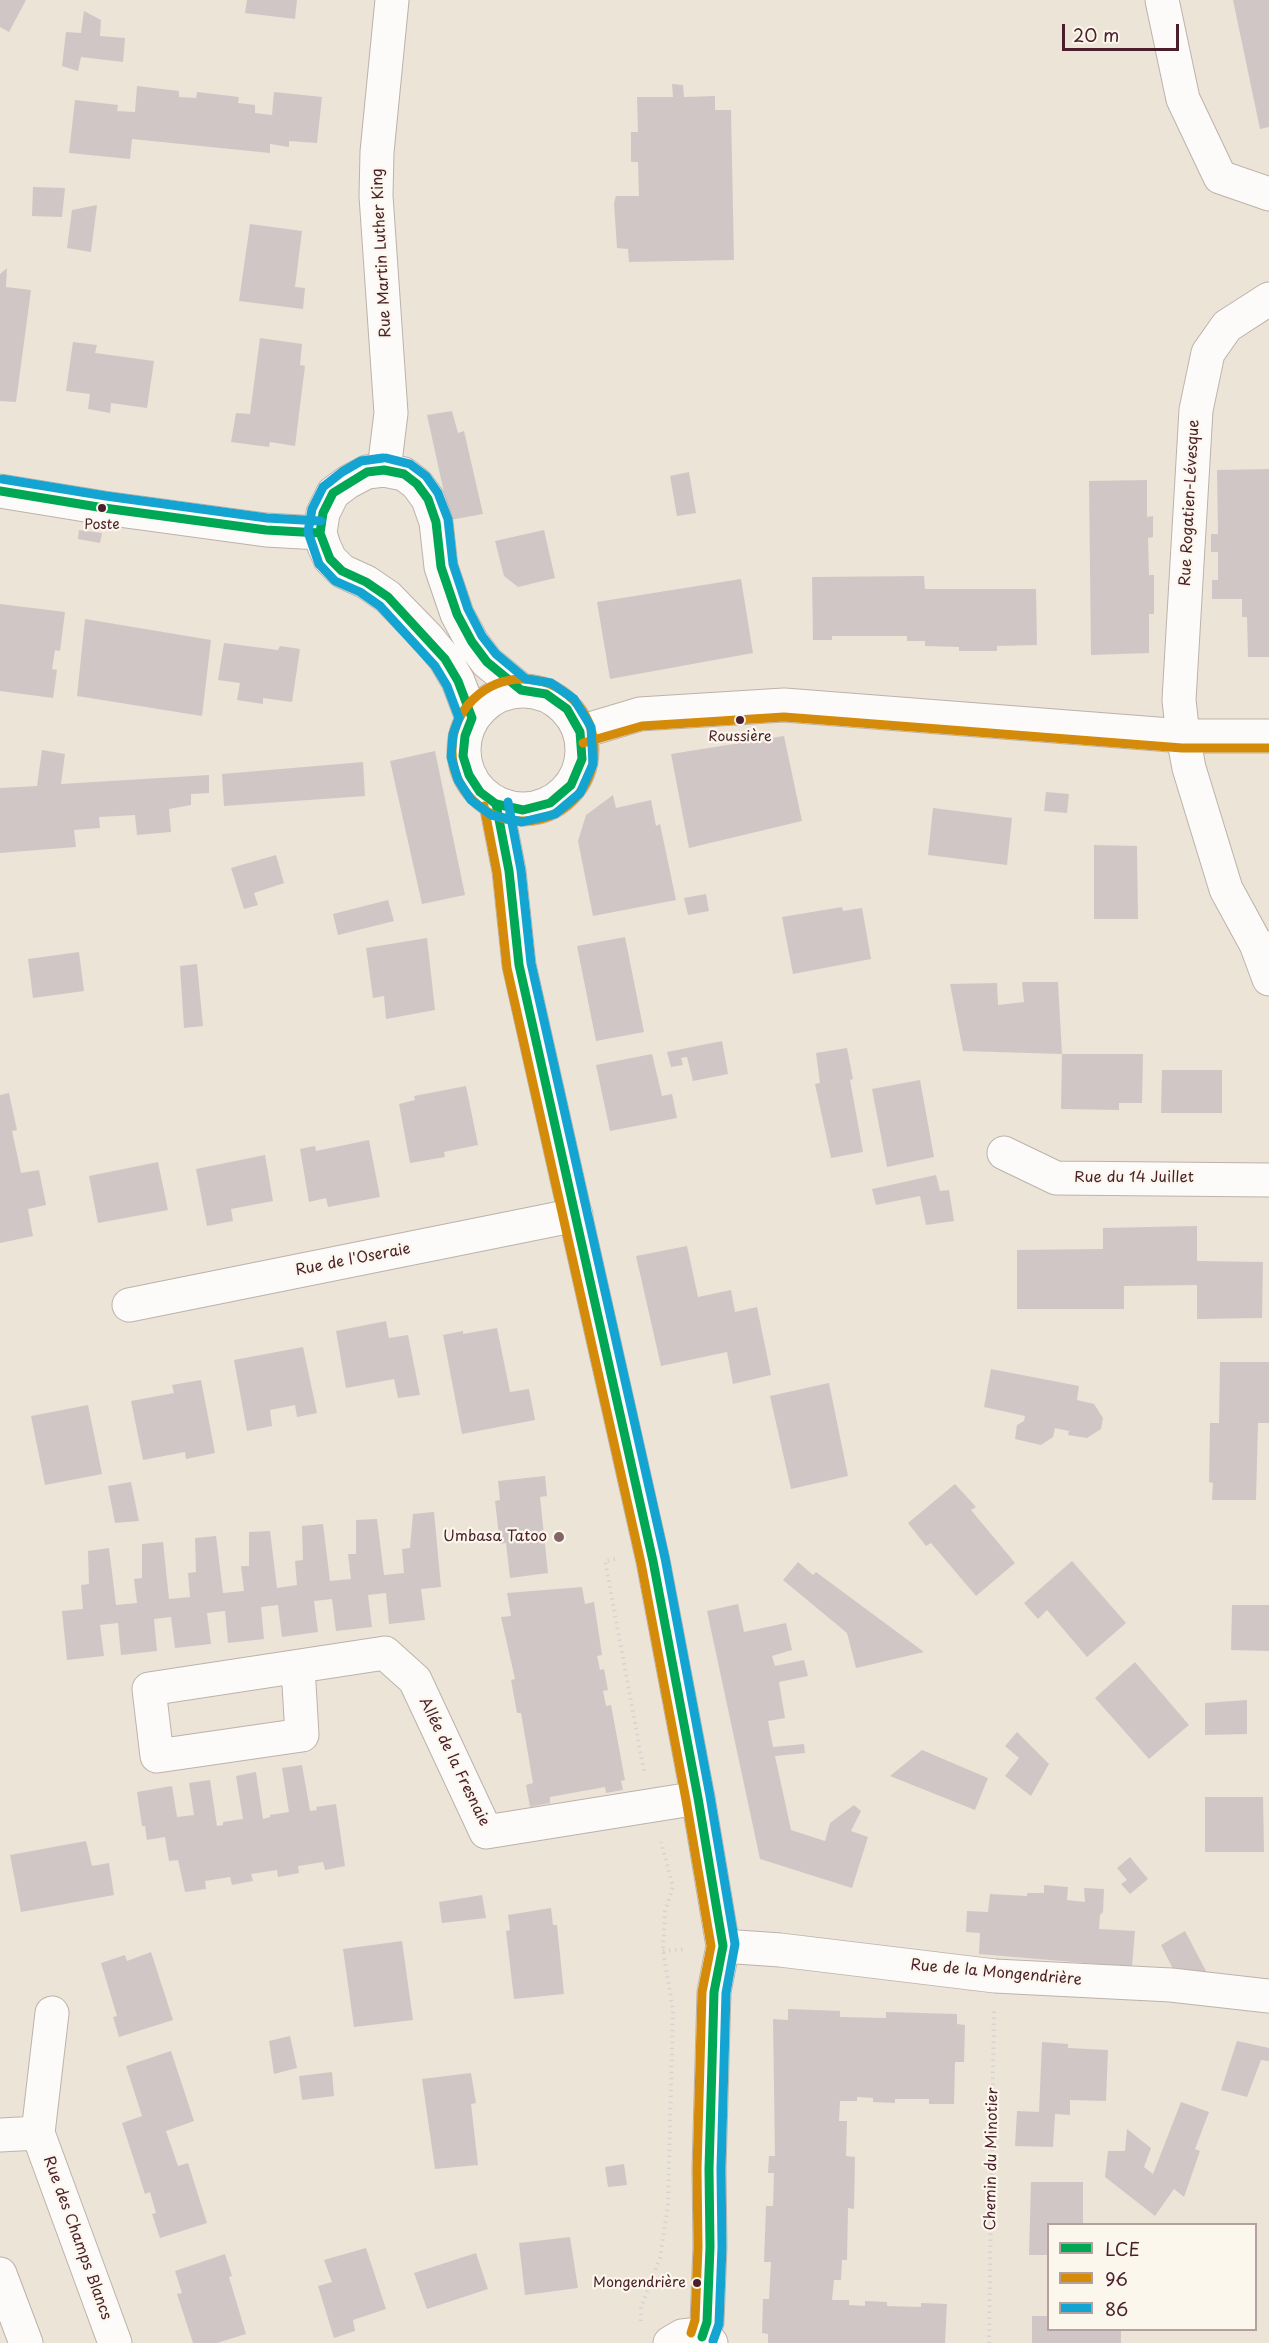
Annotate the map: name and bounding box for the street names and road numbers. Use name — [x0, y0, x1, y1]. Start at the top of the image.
street label: Rue Martin Luther King — [369, 168, 395, 338]
street label: Rue Rogatien-Lévesque — [1177, 419, 1203, 587]
street label: Rue du 14 Juillet — [1074, 1169, 1194, 1187]
street label: Rue de l'Oseraie — [294, 1240, 412, 1280]
street label: Allée de la Fresnaie — [415, 1695, 493, 1829]
street label: Rue de la Mongendrière — [910, 1957, 1082, 1989]
street label: Chemin du Minotier — [982, 2087, 1002, 2231]
street label: Rue des Champs Blancs — [39, 2154, 115, 2322]

